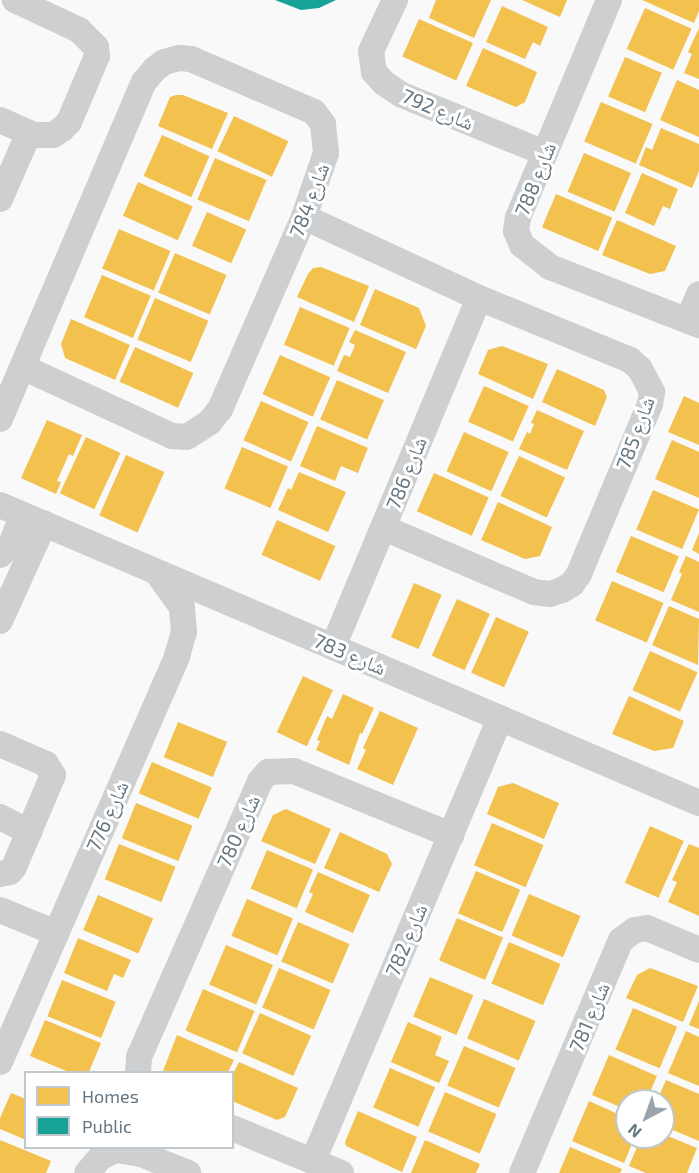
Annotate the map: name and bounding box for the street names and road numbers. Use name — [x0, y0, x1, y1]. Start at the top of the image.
street label: شارع 792 — [399, 83, 477, 135]
street label: شارع 788 — [509, 139, 561, 219]
street label: شارع 784 — [284, 160, 334, 240]
street label: شارع 785 — [611, 393, 659, 473]
street label: شارع 786 — [381, 433, 431, 513]
street label: شارع 783 — [310, 628, 390, 680]
street label: شارع 776 — [81, 777, 133, 855]
street label: شارع 780 — [211, 791, 265, 871]
street label: شارع 782 — [380, 900, 432, 980]
street label: شارع 781 — [564, 979, 614, 1055]

